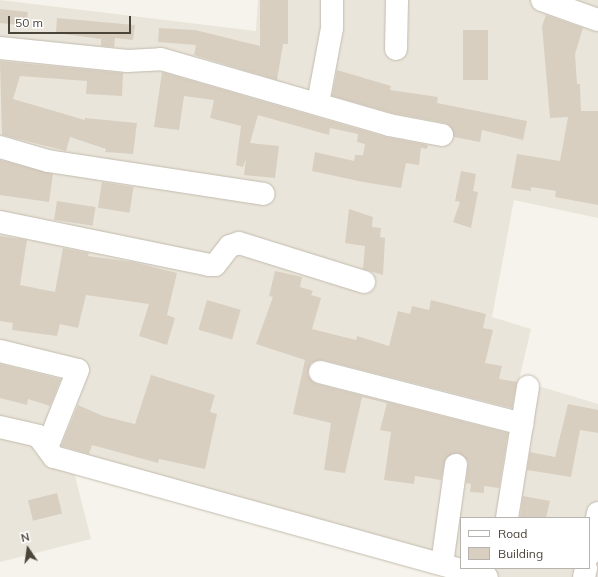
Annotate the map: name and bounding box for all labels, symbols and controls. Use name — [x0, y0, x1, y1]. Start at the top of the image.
scale bar — [10, 8, 133, 34]
text: 50 m — [15, 15, 43, 30]
legend — [460, 517, 590, 569]
text: Road — [498, 526, 527, 541]
north arrow — [8, 529, 48, 569]
text: N — [20, 530, 31, 545]
text: Building — [498, 546, 543, 561]

